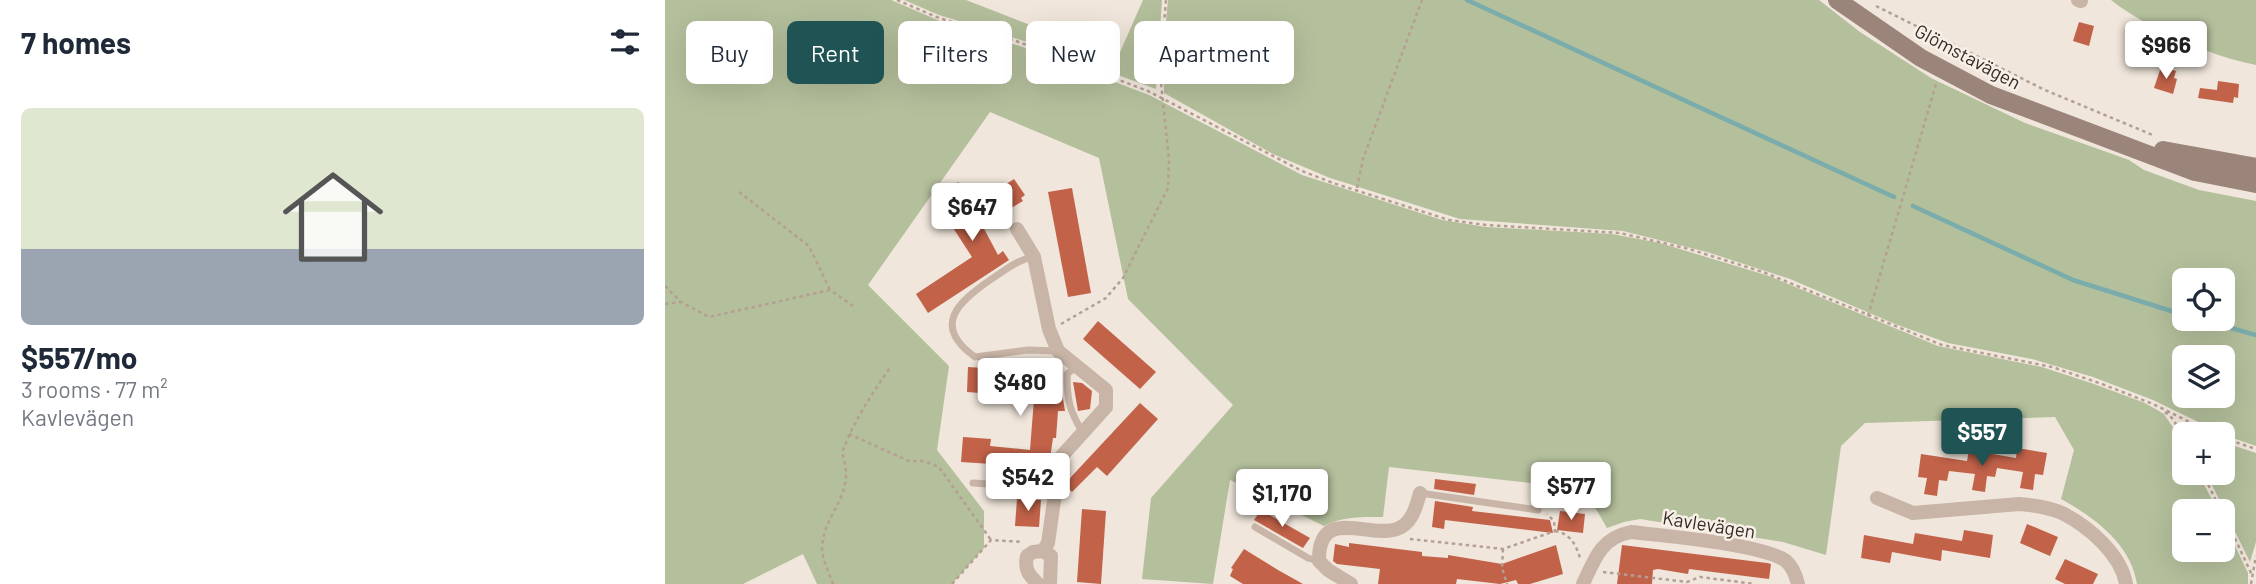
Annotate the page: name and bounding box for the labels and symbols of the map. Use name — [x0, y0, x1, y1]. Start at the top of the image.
street label: Glömstavägen — [1911, 18, 2025, 94]
pin: $966 — [2125, 22, 2207, 81]
pin: $647 — [931, 184, 1013, 243]
pin: $480 — [979, 358, 1061, 418]
pin: $557 — [1941, 408, 2023, 468]
pin: $542 — [987, 454, 1069, 513]
pin: $577 — [1530, 462, 1612, 522]
pin: $1,170 — [1225, 470, 1339, 529]
street label: Kavlevägen — [1661, 505, 1757, 543]

